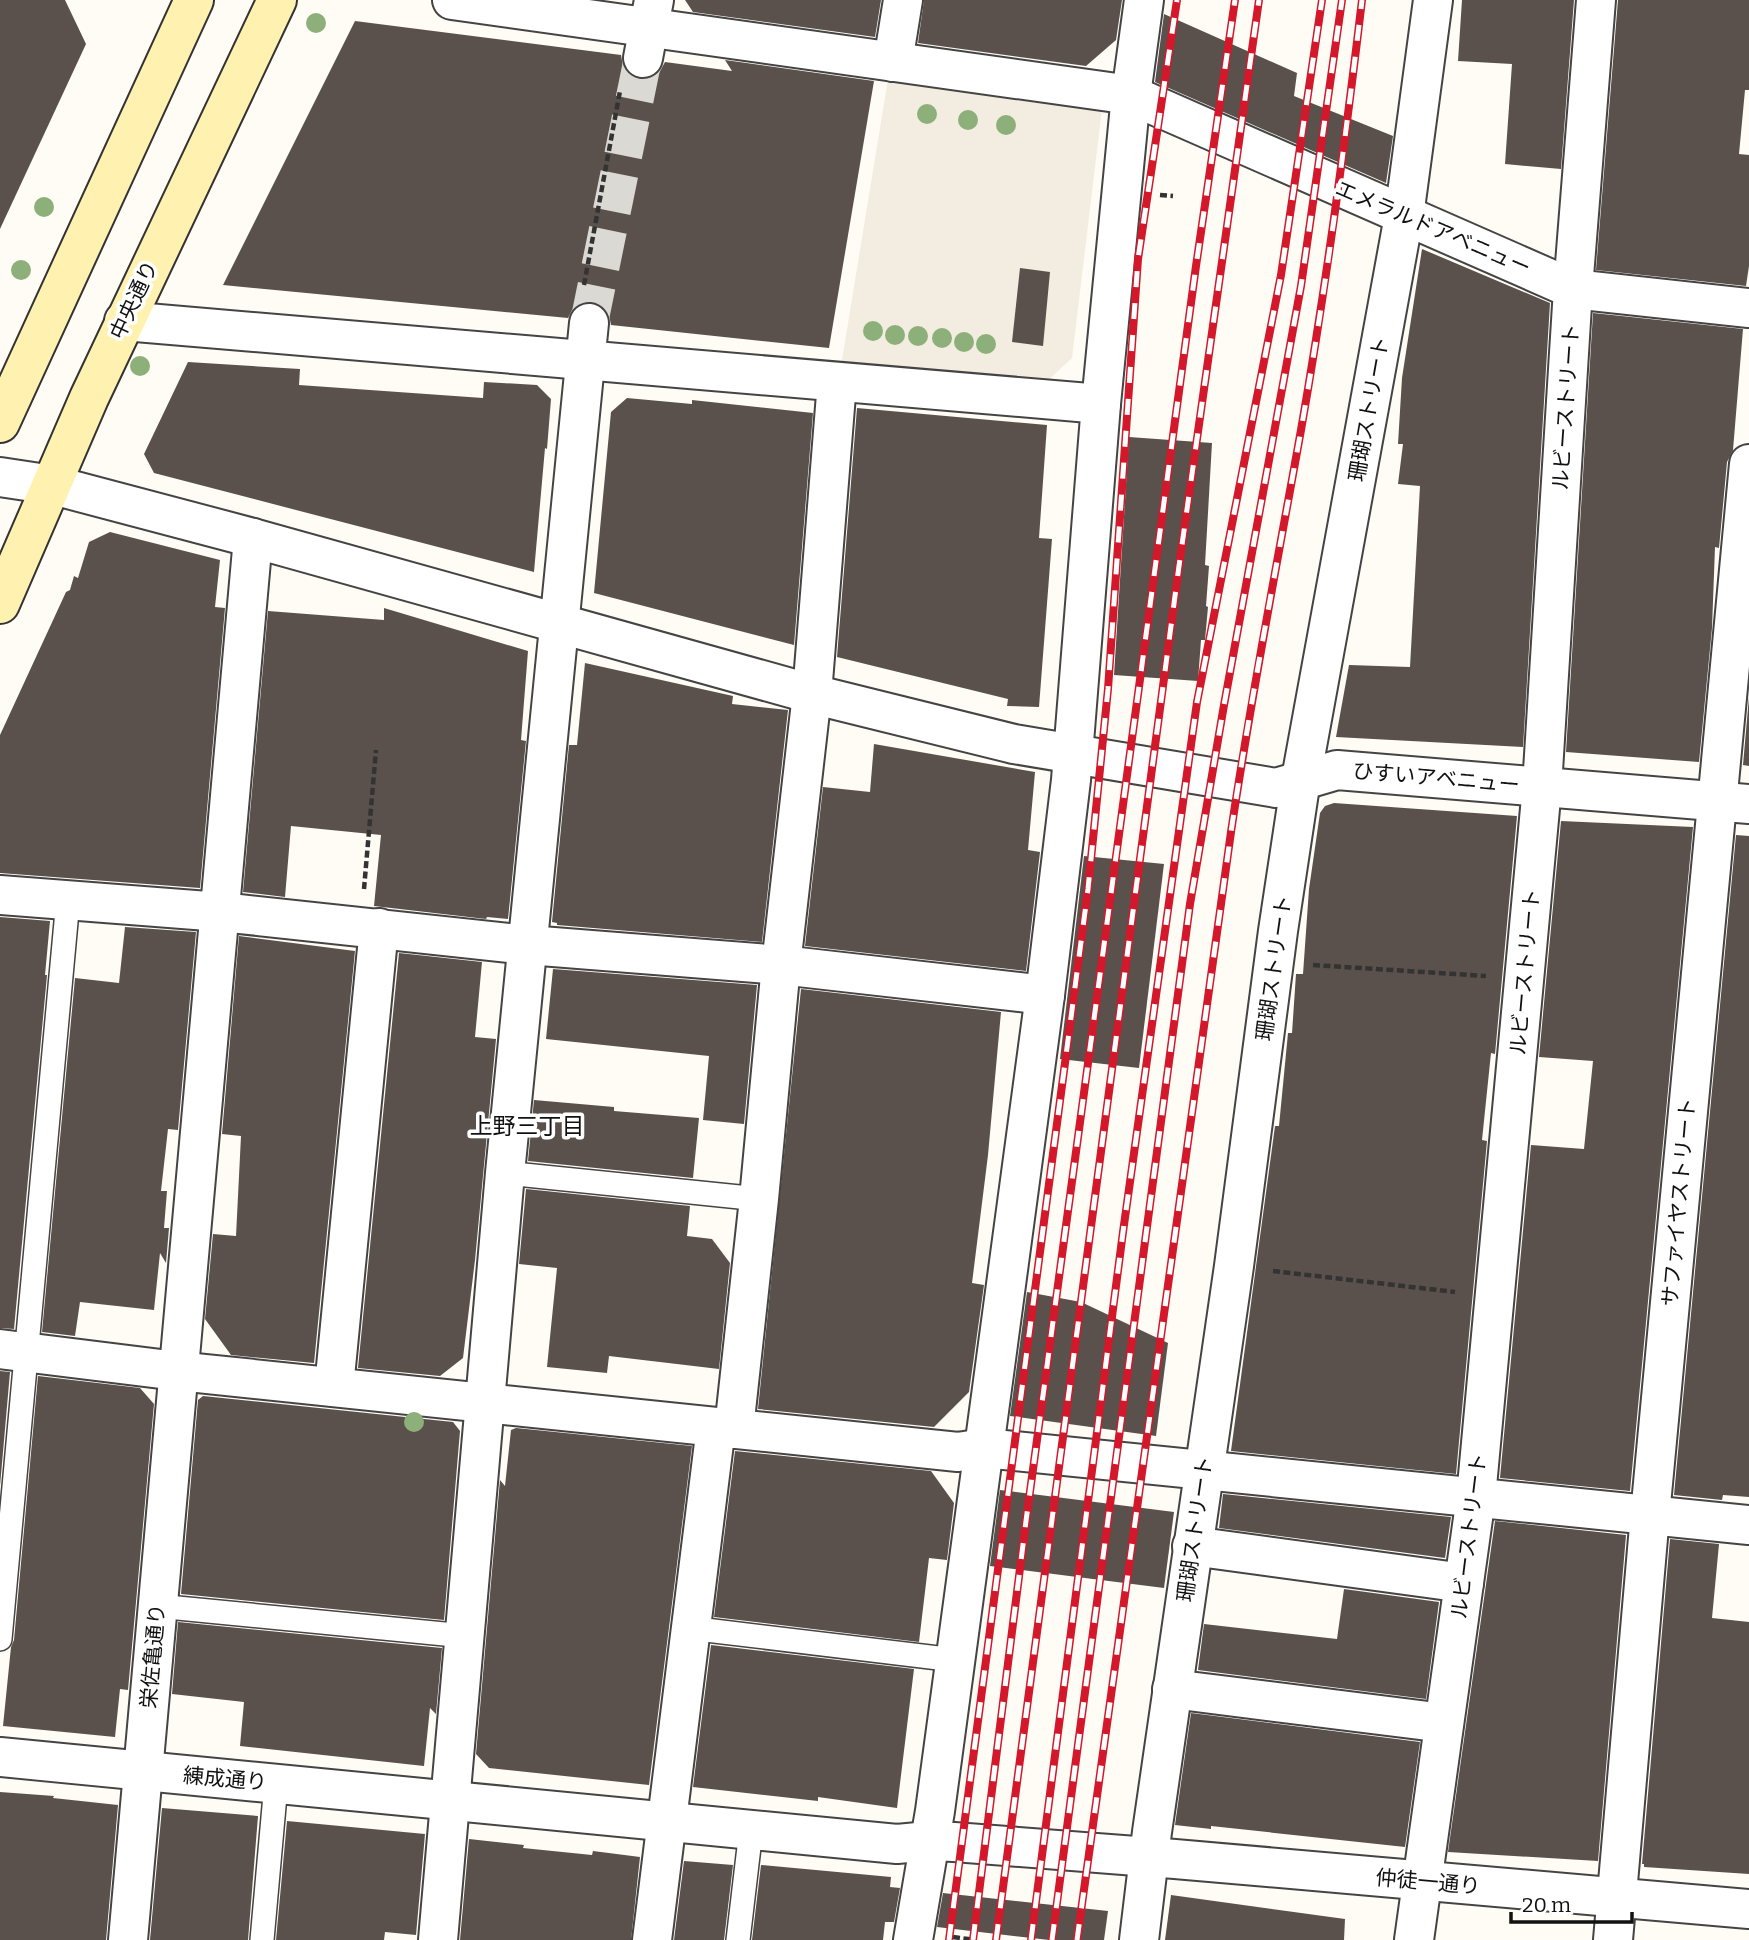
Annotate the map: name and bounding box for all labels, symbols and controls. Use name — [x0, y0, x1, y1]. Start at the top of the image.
street label: エメラルドアベニュー — [1331, 175, 1535, 281]
street label: 中央通り — [104, 256, 164, 344]
street label: ルビーストリート — [1547, 323, 1585, 491]
street label: 珊瑚ストリート — [1343, 334, 1395, 484]
street label: ひすいアベニュー — [1351, 758, 1521, 798]
street label: ルビーストリート — [1505, 888, 1545, 1056]
street label: 珊瑚ストリート — [1251, 893, 1297, 1043]
street label: サファイヤストリート — [1657, 1097, 1701, 1307]
district label: 上野三丁目 — [470, 1112, 585, 1140]
street label: ルビーストリート — [1446, 1452, 1492, 1620]
street label: 珊瑚ストリート — [1172, 1454, 1218, 1604]
street label: 栄佐亀通り — [135, 1603, 171, 1709]
street label: 練成通り — [182, 1762, 268, 1796]
street label: 仲徒一通り — [1375, 1864, 1481, 1900]
scale bar — [1511, 1881, 1632, 1925]
text: 20 m — [1522, 1892, 1571, 1918]

